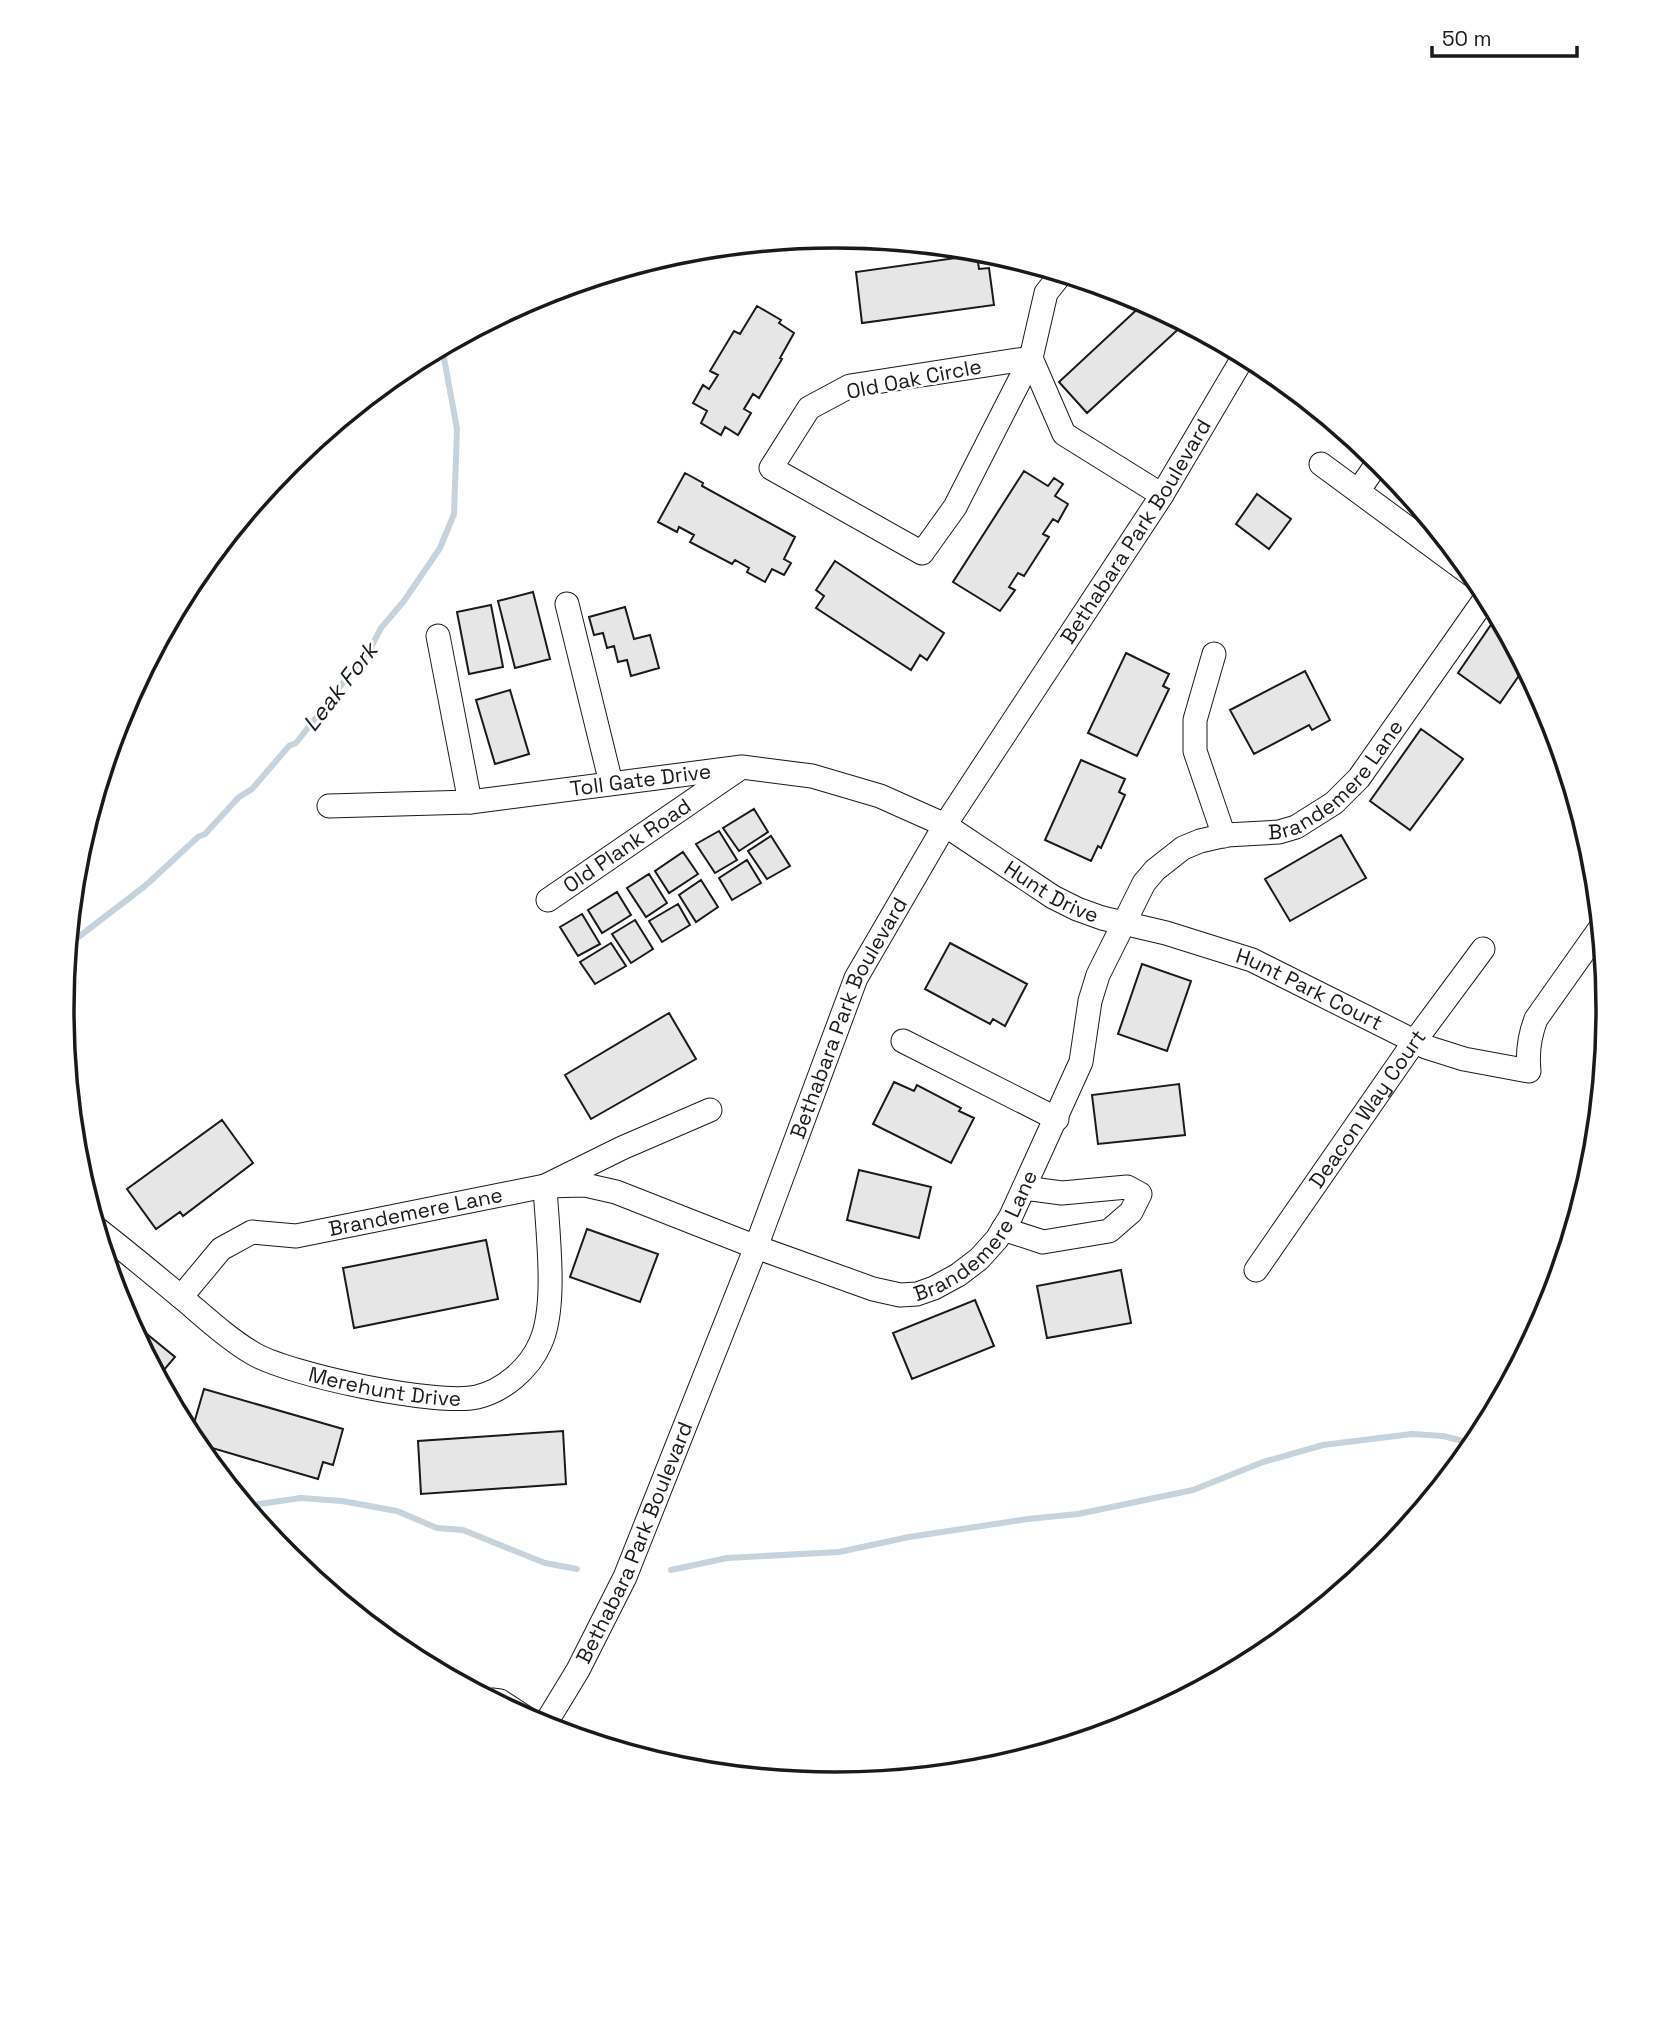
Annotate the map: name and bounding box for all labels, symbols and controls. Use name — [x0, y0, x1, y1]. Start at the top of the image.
scale bar — [1432, 14, 1577, 58]
text: 50 m — [1442, 25, 1492, 52]
street label: Old Oak Circle — [844, 352, 984, 405]
street label: Bethabara Park Boulevard — [1054, 414, 1217, 649]
water label: Leak Fork — [296, 634, 386, 738]
street label: Brandemere Lane — [1267, 714, 1409, 846]
street label: Toll Gate Drive — [568, 757, 712, 802]
street label: Old Plank Road — [558, 792, 696, 899]
street label: Hunt Drive — [999, 854, 1102, 929]
street label: Bethabara Park Boulevard — [783, 892, 913, 1142]
street label: Hunt Park Court — [1233, 942, 1387, 1036]
street label: Deacon Way Court — [1303, 1024, 1432, 1193]
street label: Brandemere Lane — [910, 1166, 1043, 1307]
street label: Brandemere Lane — [326, 1181, 505, 1242]
street label: Merehunt Drive — [306, 1360, 461, 1412]
street label: Bethabara Park Boulevard — [569, 1418, 698, 1668]

